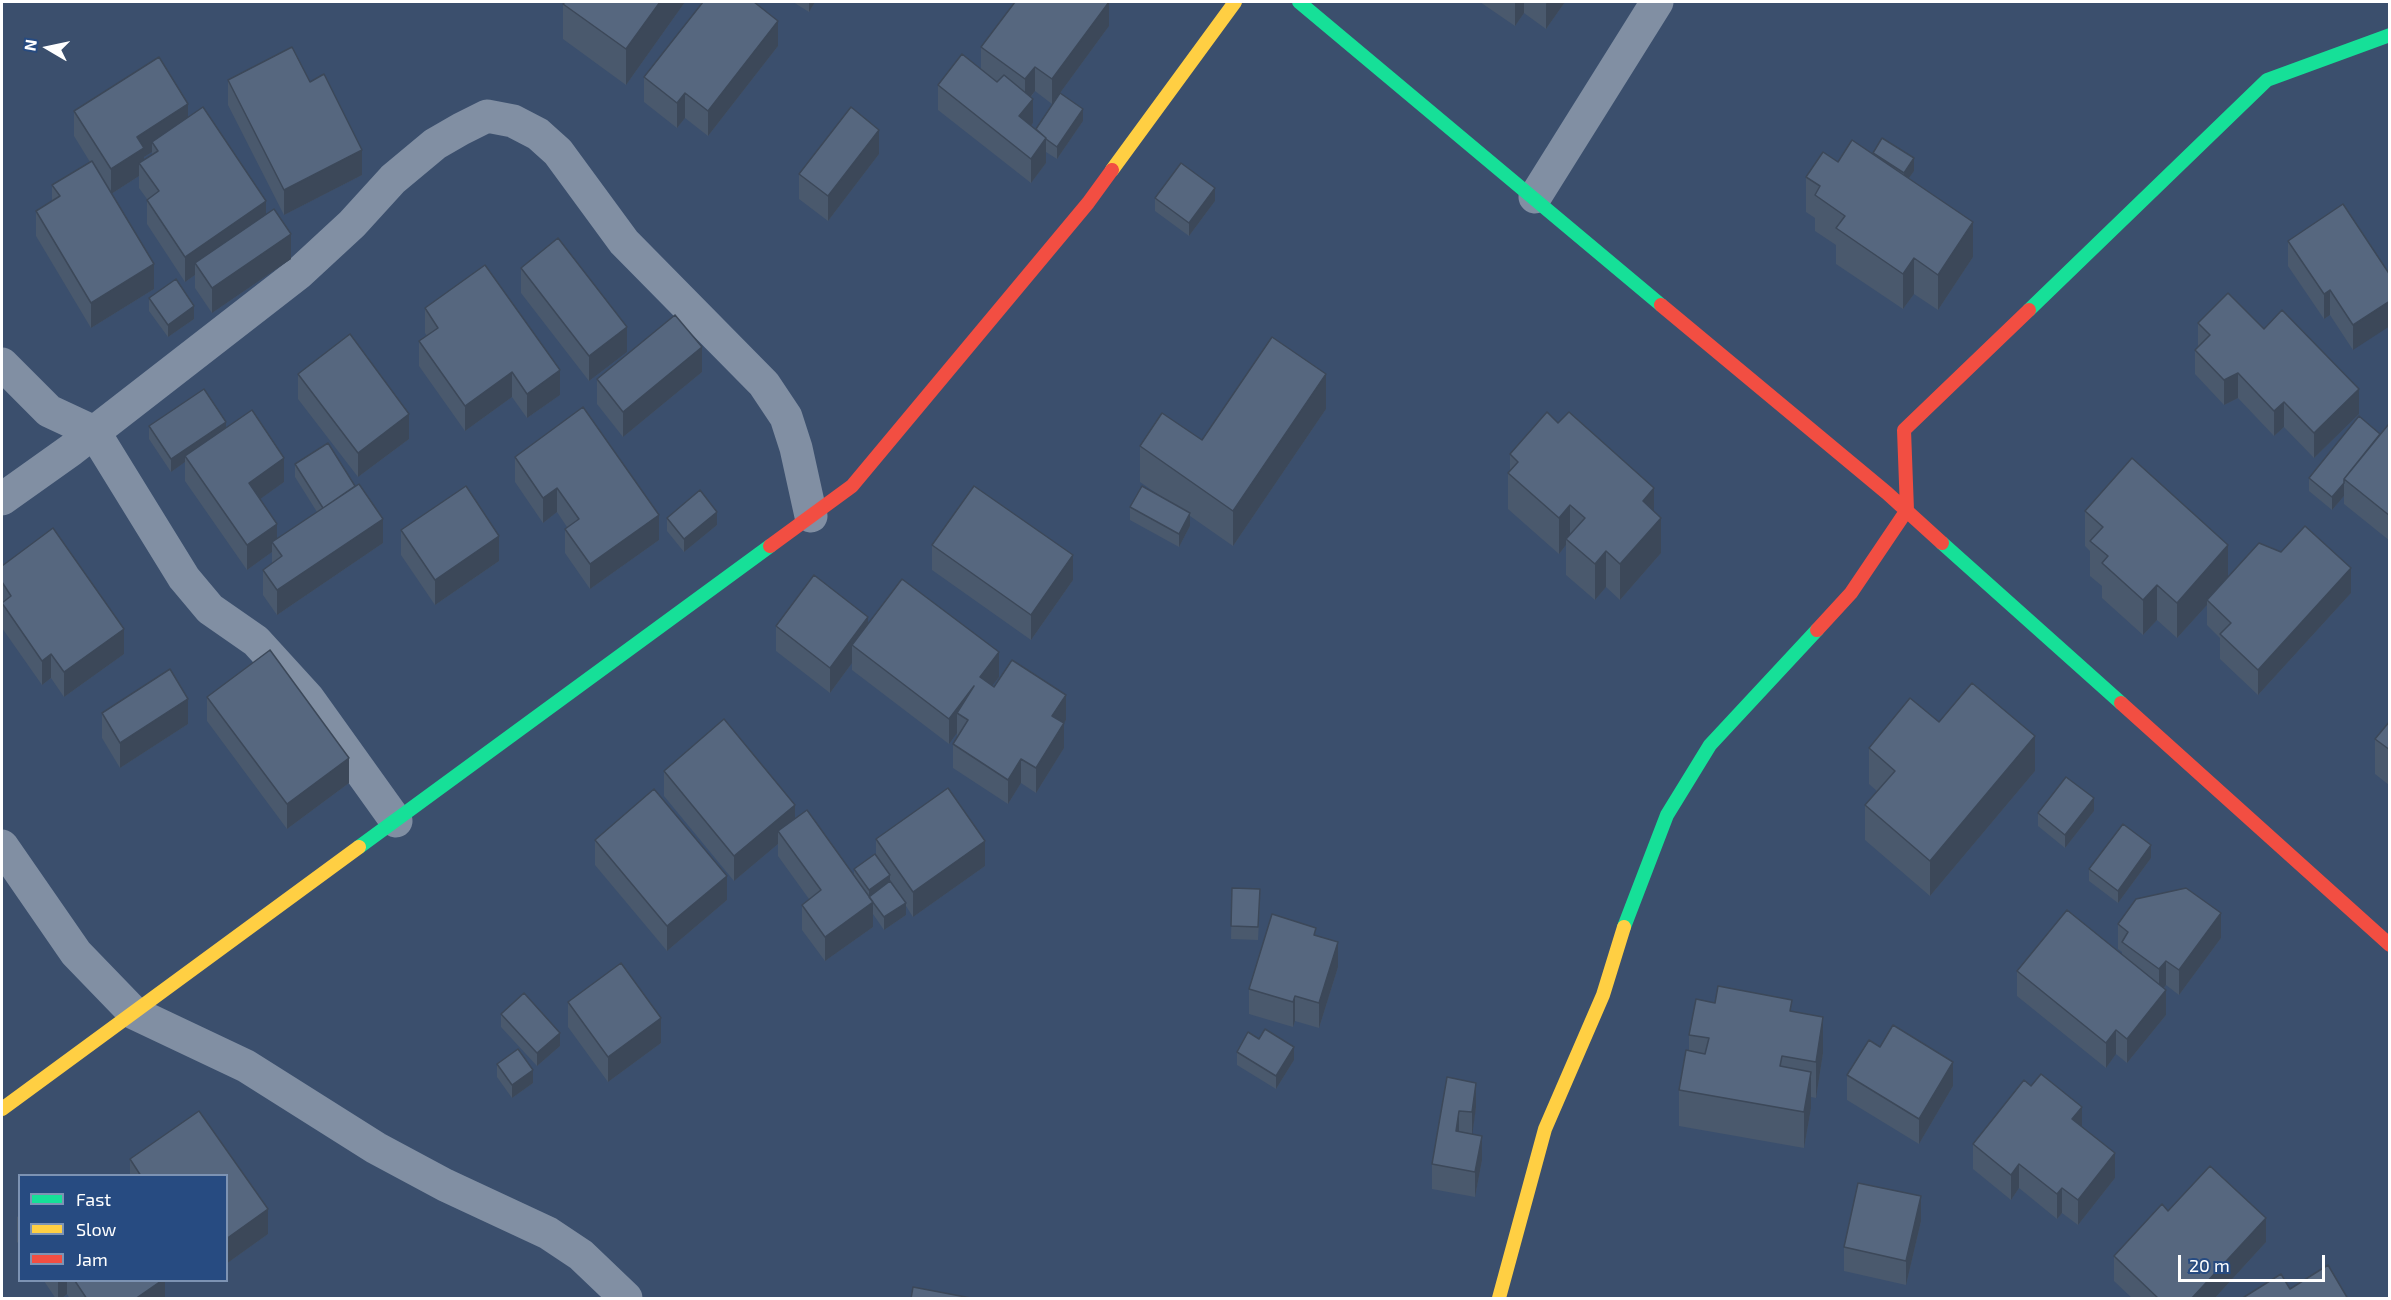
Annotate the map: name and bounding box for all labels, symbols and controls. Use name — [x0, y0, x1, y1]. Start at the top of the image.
north arrow — [18, 18, 78, 78]
text: N — [19, 38, 40, 52]
legend — [18, 1174, 228, 1282]
text: Fast — [76, 1188, 111, 1210]
text: Slow — [76, 1218, 116, 1240]
scale bar — [2181, 1243, 2328, 1281]
text: Jam — [76, 1248, 108, 1270]
text: 20 m — [2189, 1254, 2230, 1276]

